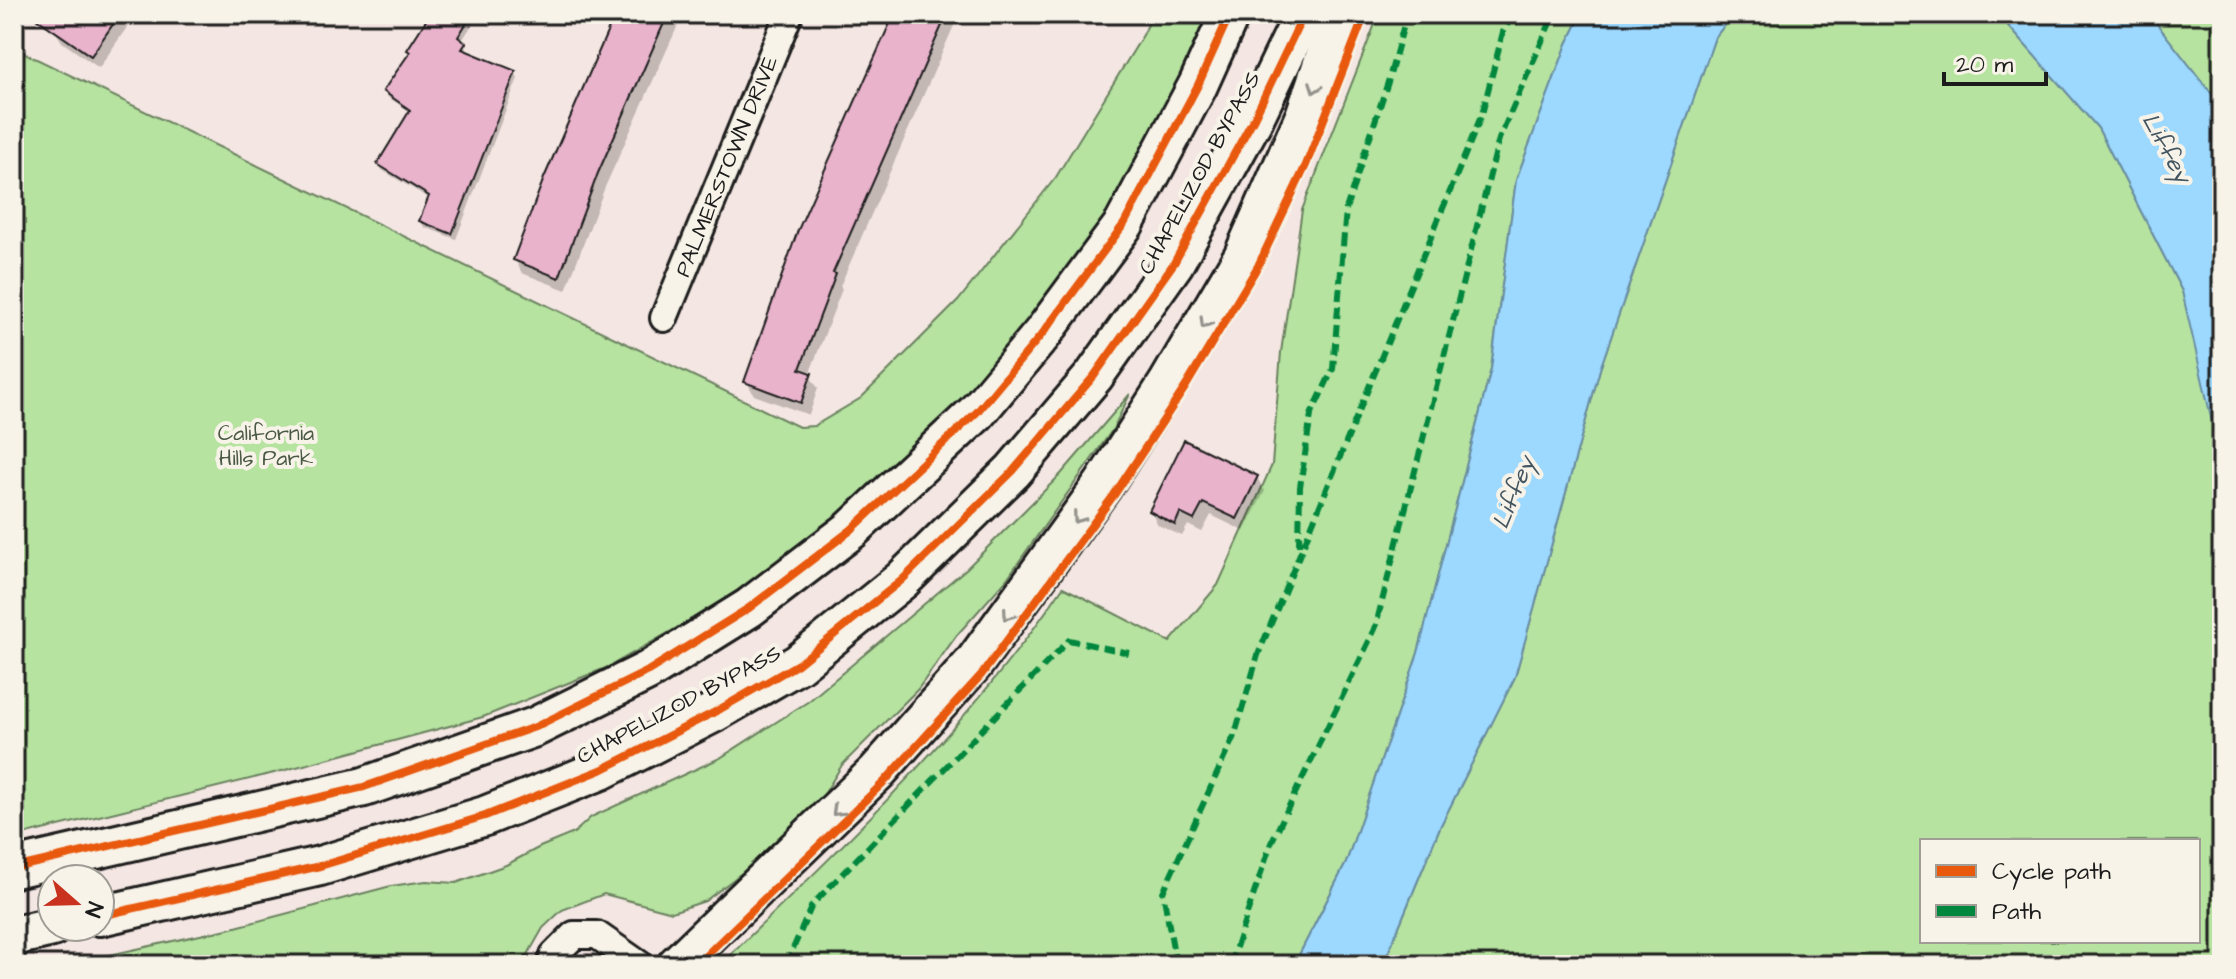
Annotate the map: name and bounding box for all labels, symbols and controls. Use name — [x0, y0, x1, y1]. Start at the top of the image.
scale bar — [1944, 36, 2046, 86]
text: 20 m — [1956, 48, 2013, 82]
street label: PALMERSTOWN DRIVE — [667, 51, 786, 282]
street label: CHAPELIZOD BYPASS — [1131, 66, 1269, 280]
one-way arrow — [1308, 80, 1324, 94]
water label: Liffey — [2133, 107, 2200, 191]
one-way arrow — [1199, 314, 1215, 329]
park label: California Hills Park — [218, 418, 314, 474]
water label: Liffey — [1484, 449, 1545, 534]
one-way arrow — [1073, 510, 1088, 524]
one-way arrow — [1003, 607, 1018, 621]
street label: CHAPELIZOD BYPASS — [571, 638, 787, 772]
one-way arrow — [832, 802, 846, 816]
legend — [1920, 839, 2200, 943]
text: Cycle path — [1992, 855, 2111, 890]
north arrow — [36, 863, 116, 943]
text: Path — [1992, 895, 2041, 929]
text: N — [76, 898, 110, 921]

